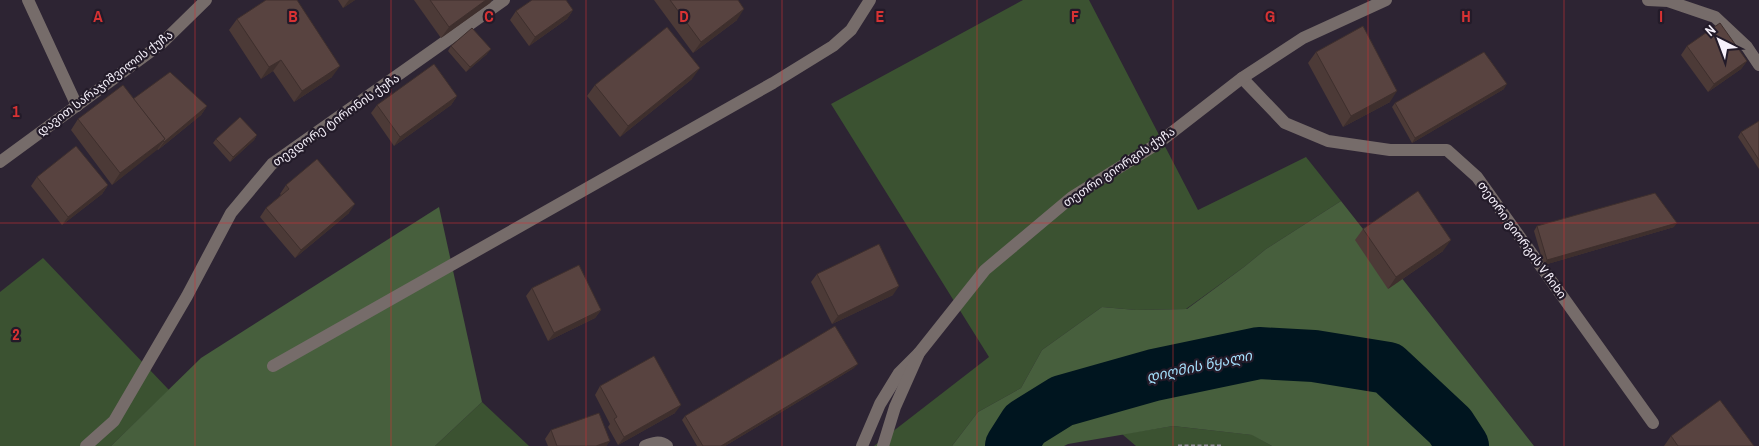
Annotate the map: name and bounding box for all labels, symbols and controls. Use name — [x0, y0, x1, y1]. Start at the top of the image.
text: A — [93, 5, 103, 27]
text: B — [288, 5, 298, 27]
text: C — [484, 5, 494, 27]
text: D — [679, 5, 689, 27]
text: E — [876, 5, 885, 27]
text: F — [1071, 5, 1079, 27]
text: G — [1265, 5, 1275, 27]
text: H — [1461, 5, 1471, 27]
text: I — [1659, 5, 1663, 27]
north arrow — [1694, 15, 1744, 65]
text: N — [1701, 21, 1719, 40]
street label: დავით სარაჯიშვილის ქუჩა — [34, 27, 176, 139]
street label: თევდორე ტირონის ქუჩა — [269, 70, 403, 170]
text: 1 — [12, 100, 20, 122]
street label: თეთრი გიორგის ქუჩა — [1060, 123, 1178, 211]
street label: თეთრი გიორგის V ჩიხი — [1474, 178, 1570, 302]
text: 2 — [12, 323, 20, 345]
water label: დიღმის წყალი — [1145, 346, 1254, 386]

